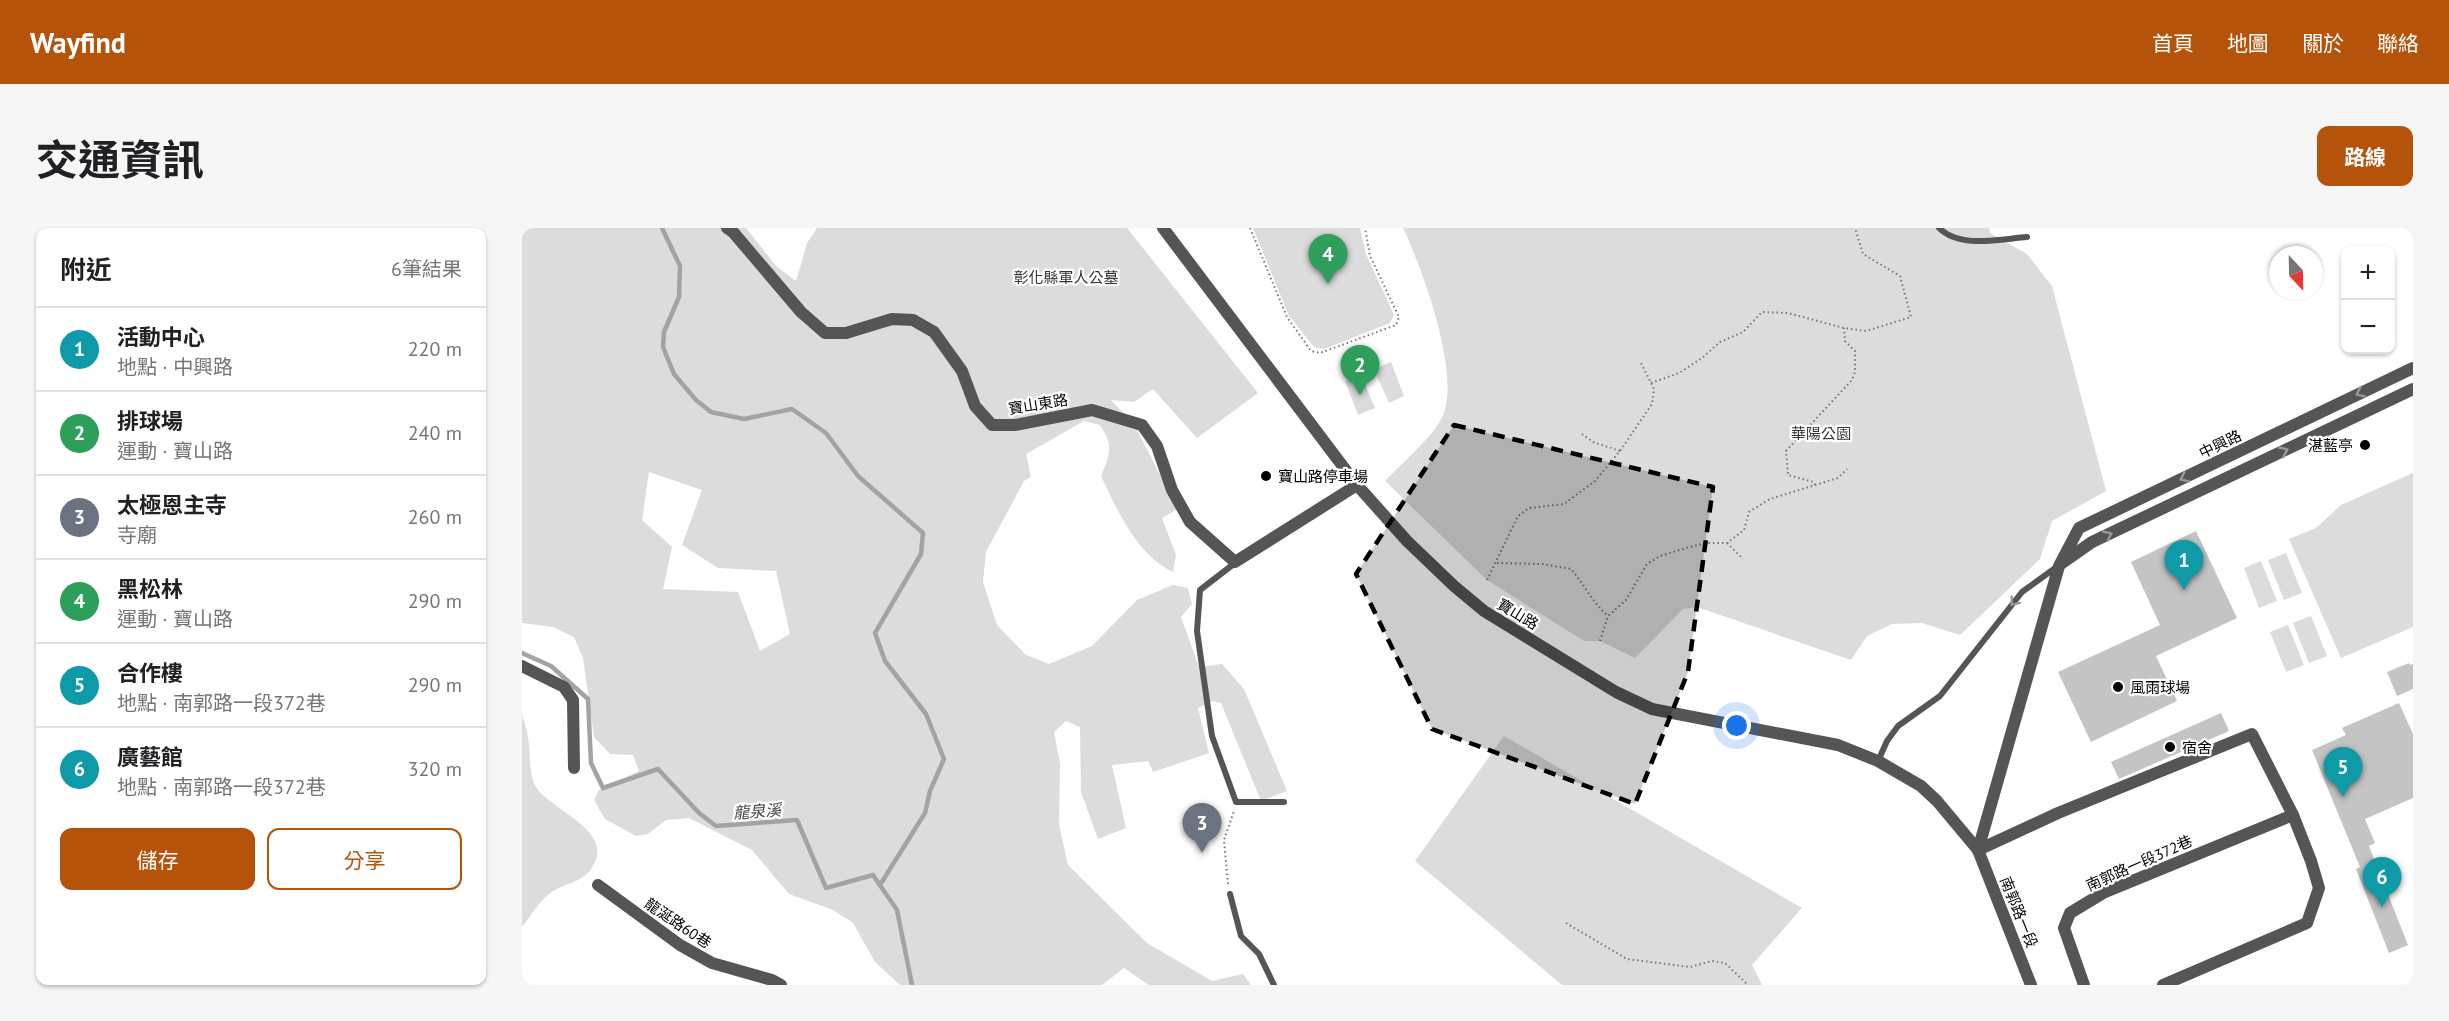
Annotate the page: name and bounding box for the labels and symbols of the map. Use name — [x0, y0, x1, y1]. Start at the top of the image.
pin: 4 — [1308, 235, 1348, 284]
north arrow — [2269, 246, 2323, 300]
park label: 彰化縣軍人公墓 — [1013, 268, 1119, 287]
pin: 2 — [1340, 346, 1380, 395]
one-way arrow — [2356, 386, 2367, 398]
street label: 寶山東路 — [1007, 390, 1069, 418]
park label: 華陽公園 — [1791, 424, 1851, 443]
street label: 中興路 — [2196, 426, 2244, 462]
place label: 湛藍亭 — [2308, 436, 2353, 455]
marker: 湛藍亭 — [2358, 438, 2372, 452]
one-way arrow — [2278, 446, 2289, 458]
place label: 寶山路停車場 — [1278, 467, 1368, 486]
marker: 寶山路停車場 — [1259, 469, 1273, 483]
one-way arrow — [2180, 470, 2191, 482]
one-way arrow — [2102, 530, 2113, 542]
pin: 1 — [2164, 540, 2204, 590]
street label: 寶山路 — [1494, 594, 1542, 634]
one-way arrow — [2010, 596, 2021, 607]
place label: 風雨球場 — [2130, 678, 2190, 697]
marker: 風雨球場 — [2111, 680, 2125, 694]
your location — [1722, 711, 1751, 740]
place label: 宿舍 — [2182, 738, 2212, 757]
marker: 宿舍 — [2163, 740, 2177, 754]
pin: 5 — [2324, 748, 2362, 797]
water label: 龍泉溪 — [732, 799, 784, 823]
pin: 3 — [1182, 804, 1222, 853]
street label: 南郭路一段372巷 — [2083, 831, 2195, 895]
pin: 6 — [2362, 858, 2402, 907]
street label: 南郭路一段 — [1996, 874, 2042, 950]
street label: 龍涎路60巷 — [641, 894, 715, 952]

